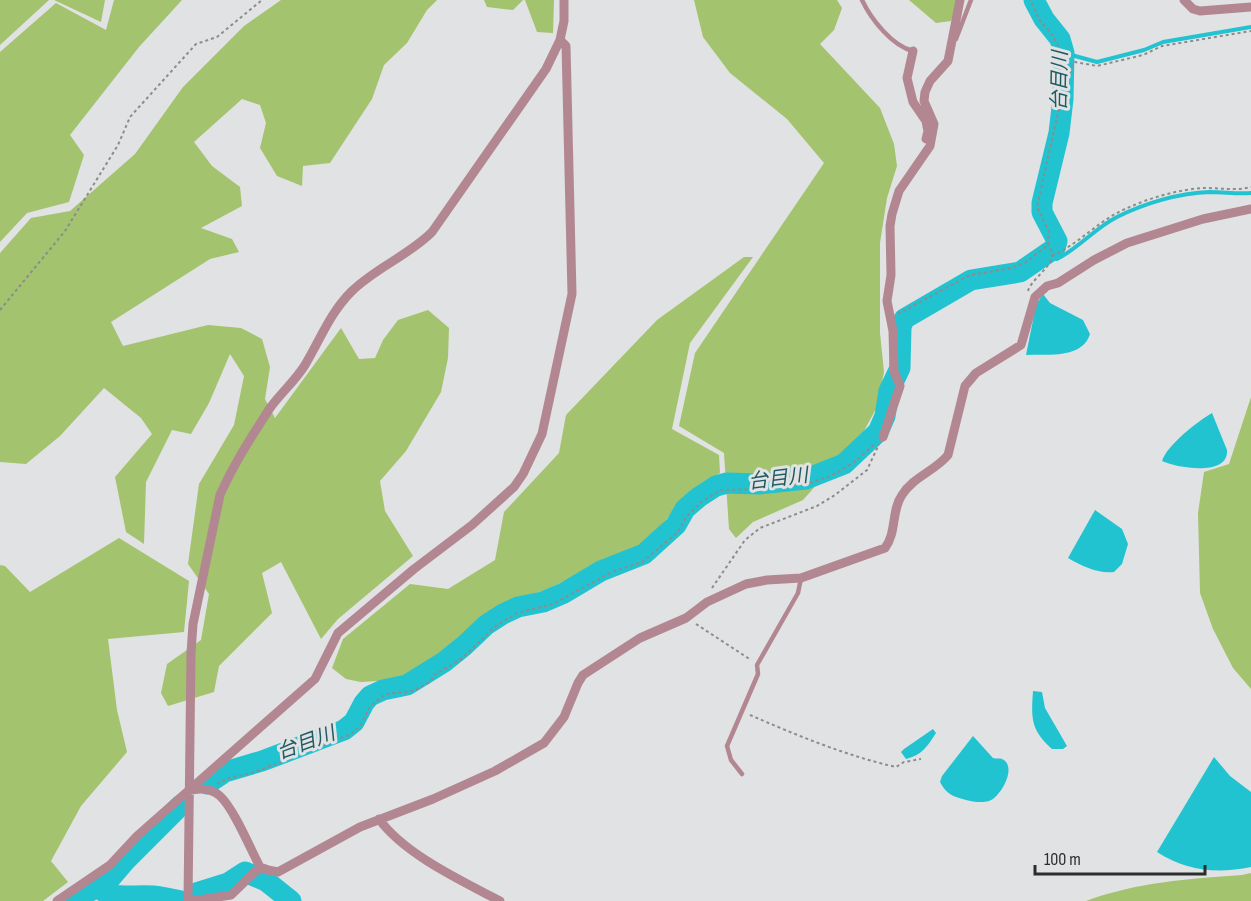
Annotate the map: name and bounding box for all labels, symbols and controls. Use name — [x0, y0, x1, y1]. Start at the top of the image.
water label: 台目川 — [1047, 49, 1073, 111]
water label: 台目川 — [747, 463, 811, 495]
water label: 台目川 — [274, 721, 340, 765]
scale bar — [1035, 838, 1204, 876]
text: 100 m — [1044, 849, 1081, 870]

